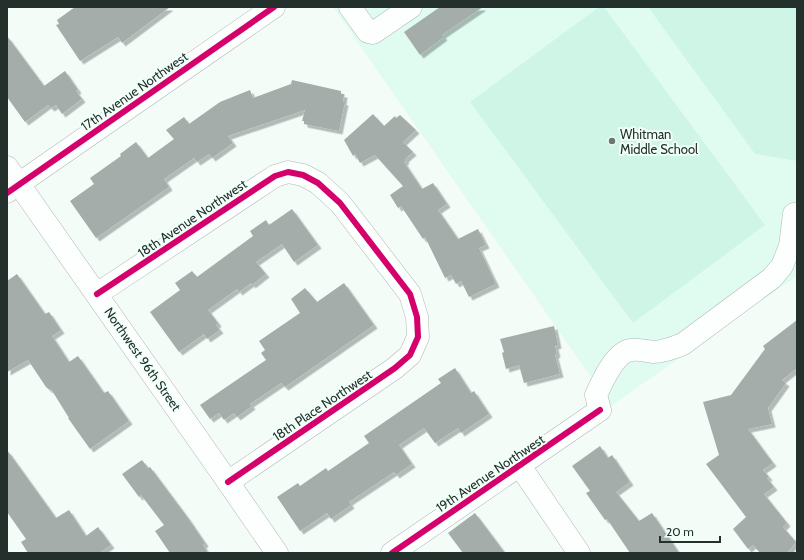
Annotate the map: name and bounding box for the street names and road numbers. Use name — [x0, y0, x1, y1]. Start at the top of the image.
street label: 17th Avenue Northwest — [78, 48, 191, 134]
street label: 18th Avenue Northwest — [134, 175, 250, 260]
street label: Northwest 96th Street — [101, 304, 185, 414]
street label: 18th Place Northwest — [269, 366, 375, 444]
street label: 19th Avenue Northwest — [433, 430, 548, 515]

